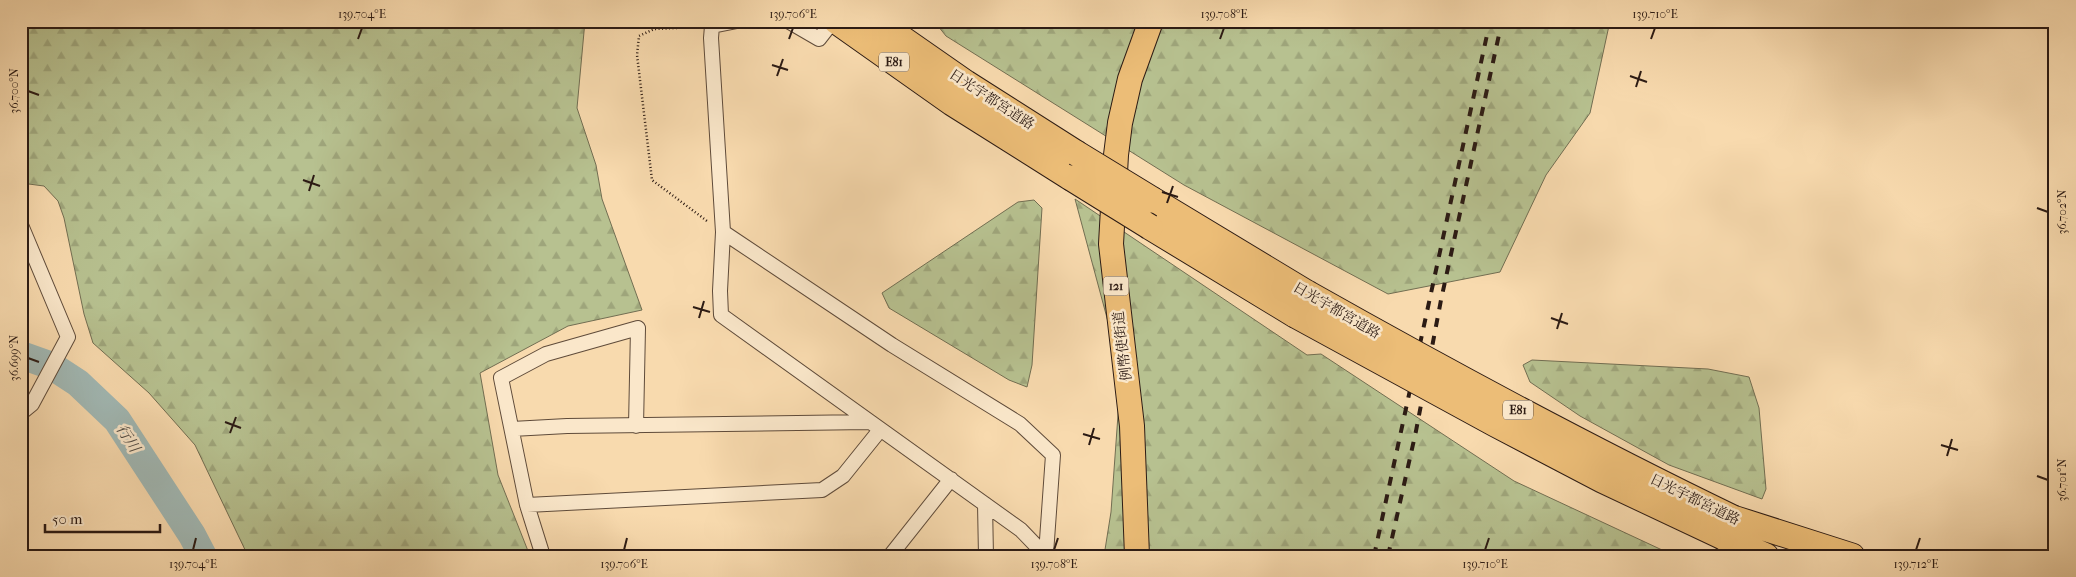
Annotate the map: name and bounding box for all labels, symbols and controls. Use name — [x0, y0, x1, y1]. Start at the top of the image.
text: 139.704°E — [338, 7, 386, 21]
text: 139.706°E — [769, 7, 817, 21]
text: 139.708°E — [1200, 7, 1248, 21]
text: 139.710°E — [1632, 7, 1678, 21]
road number: E81 — [879, 52, 909, 72]
street label: 日光宇都宮道路 — [946, 66, 1037, 133]
text: 36.700°N — [7, 68, 21, 114]
text: 36.702°N — [2055, 189, 2069, 235]
road number: 121 — [1104, 276, 1128, 296]
street label: 日光宇都宮道路 — [1290, 279, 1383, 342]
street label: 例幣使街道 — [1110, 310, 1135, 382]
text: 36.699°N — [7, 335, 21, 381]
road number: E81 — [1503, 400, 1533, 420]
water label: 行川 — [112, 421, 145, 457]
text: 36.701°N — [2055, 458, 2069, 502]
street label: 日光宇都宮道路 — [1647, 470, 1743, 529]
scale bar — [45, 502, 160, 534]
text: 50 m — [52, 510, 83, 528]
text: 139.704°E — [169, 557, 217, 571]
text: 139.706°E — [600, 557, 648, 571]
text: 139.708°E — [1030, 557, 1078, 571]
text: 139.710°E — [1462, 557, 1508, 571]
text: 139.712°E — [1893, 557, 1939, 571]

